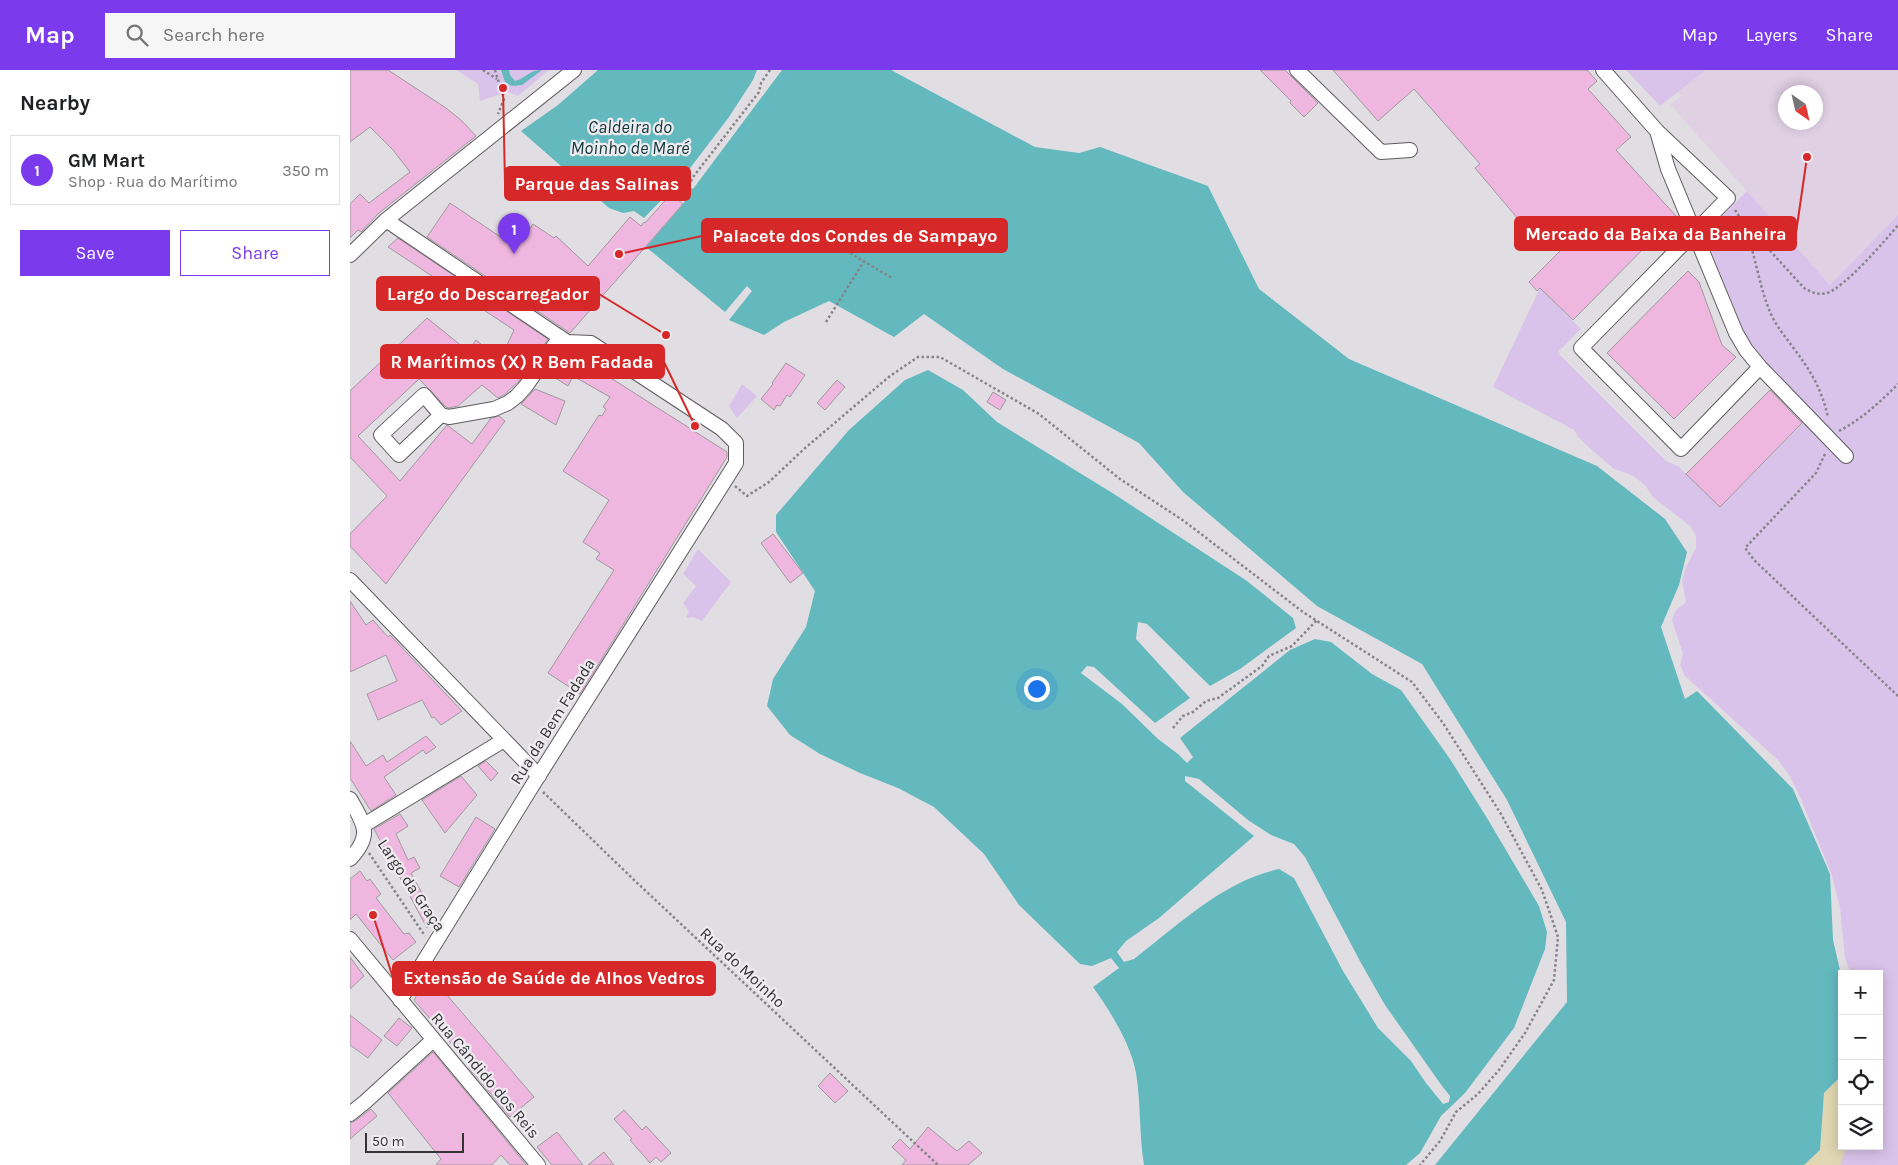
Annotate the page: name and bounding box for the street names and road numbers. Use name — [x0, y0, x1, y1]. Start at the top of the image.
street label: Rua da Bem Fadada — [506, 655, 599, 788]
street label: Largo da Graça — [374, 835, 450, 935]
street label: Rua do Moinho — [696, 923, 789, 1012]
street label: Rua Cândido dos Reis — [427, 1009, 544, 1142]

